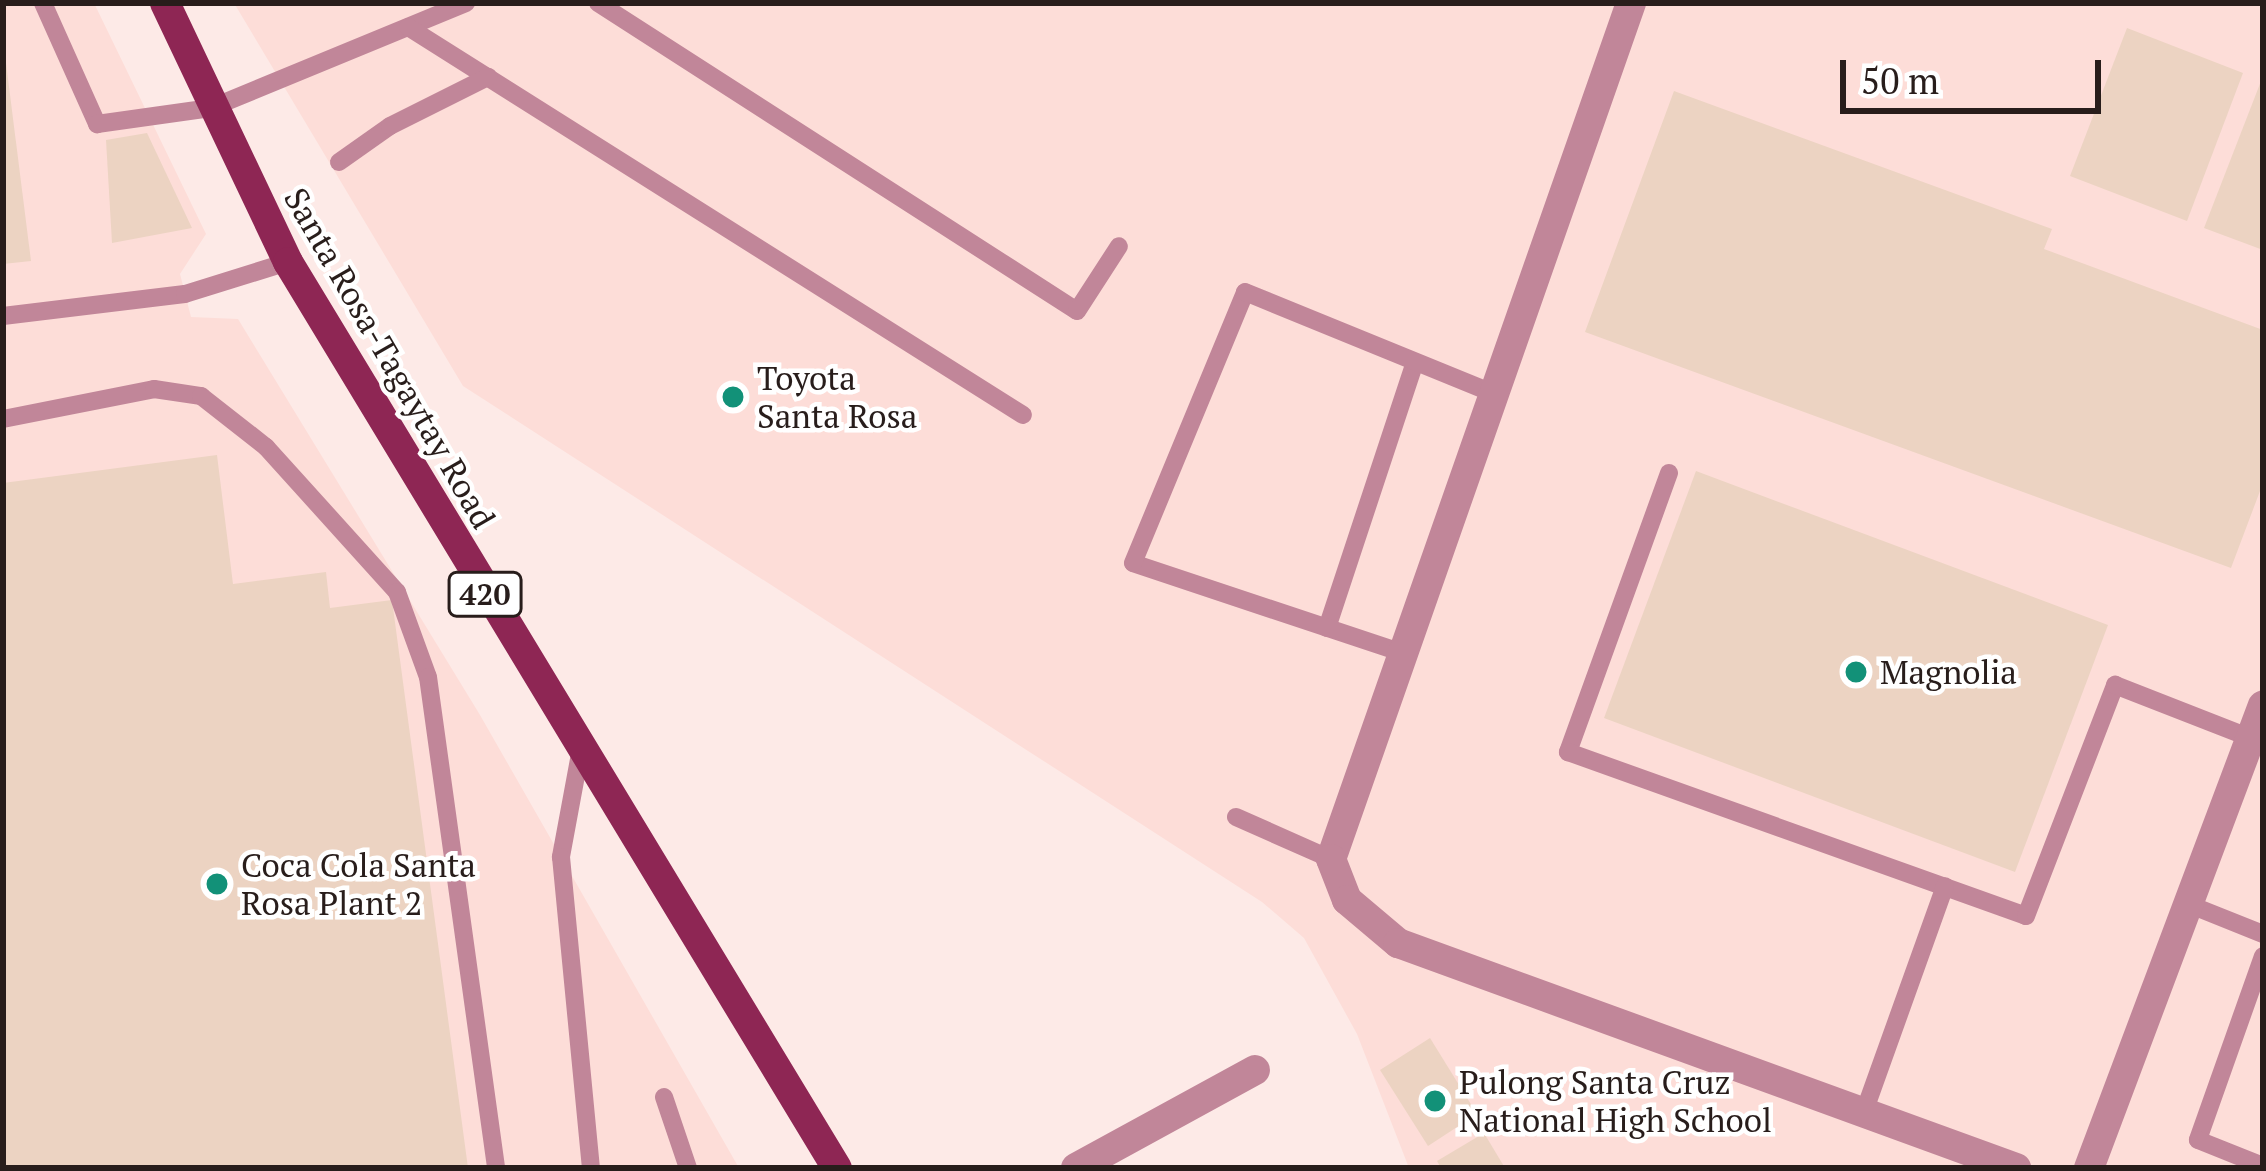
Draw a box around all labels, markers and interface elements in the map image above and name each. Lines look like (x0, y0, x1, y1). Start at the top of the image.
scale bar (1846, 36, 2107, 110)
text: 50 m (1861, 57, 1939, 104)
street label: Santa Rosa-Tagaytay Road (276, 181, 504, 535)
place label: Toyota Santa Rosa (757, 358, 917, 436)
marker: Toyota Santa Rosa (720, 384, 746, 410)
road number: 420 (446, 570, 524, 618)
place label: Magnolia (1880, 652, 2017, 692)
marker: Magnolia (1843, 659, 1869, 685)
place label: Coca Cola Santa Rosa Plant 2 (241, 845, 476, 923)
marker: Coca Cola Santa Rosa Plant 2 (204, 871, 230, 897)
place label: Pulong Santa Cruz National High School (1459, 1062, 1772, 1140)
marker: Pulong Santa Cruz National High School (1422, 1088, 1448, 1114)

